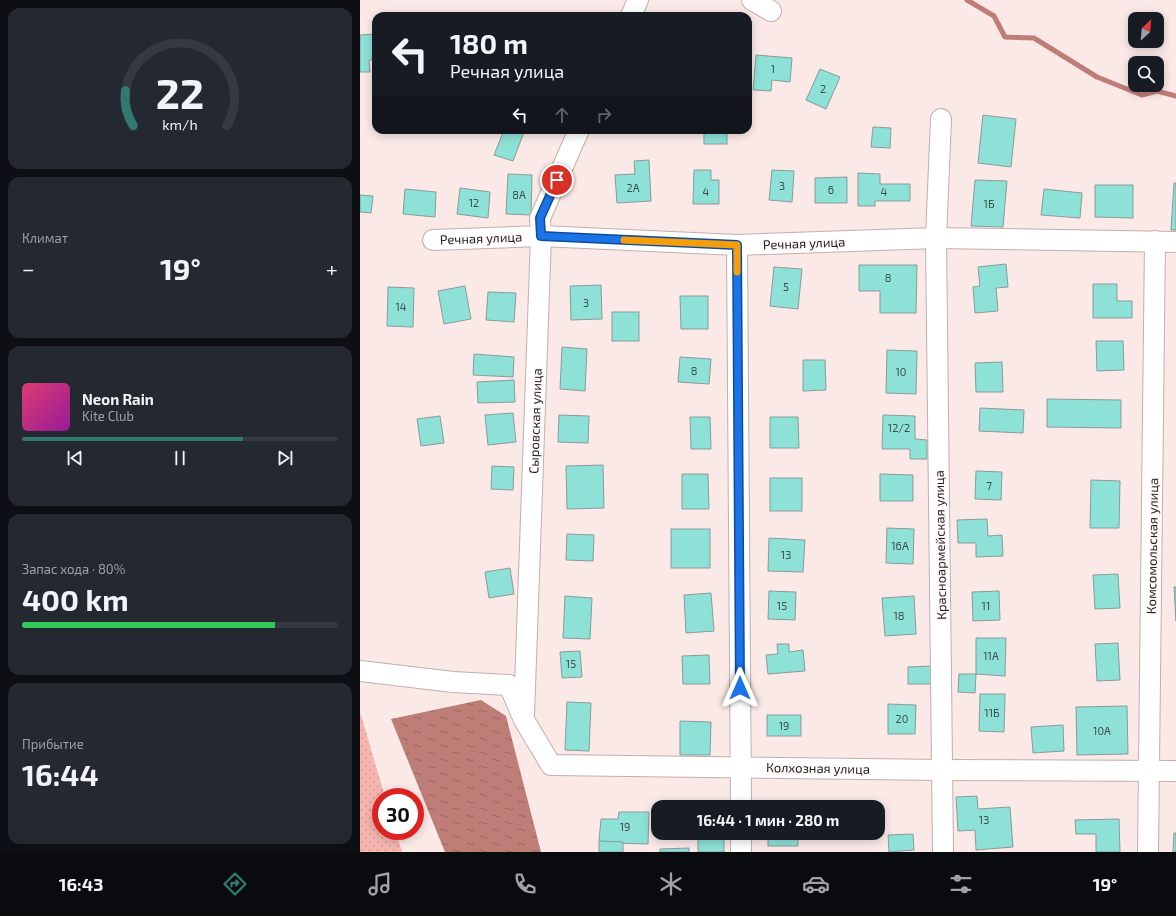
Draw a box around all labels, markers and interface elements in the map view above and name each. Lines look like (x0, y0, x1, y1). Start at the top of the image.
north arrow (1128, 12, 1164, 48)
map controls (1128, 12, 1164, 92)
text: 180 m (450, 26, 528, 60)
icon: left (384, 28, 436, 80)
button: search (1128, 56, 1164, 92)
text: Речная улица (450, 60, 564, 82)
house number: 1 (771, 62, 775, 75)
text: 22 (156, 67, 204, 117)
house number: 2 (820, 82, 826, 95)
icon: left (509, 104, 531, 126)
icon: ahead (551, 104, 573, 126)
icon: right (593, 104, 615, 126)
text: km/h (162, 116, 198, 133)
pin (540, 163, 574, 197)
icon: arrive (546, 169, 568, 191)
house number: 3 (779, 179, 785, 192)
house number: 2А (626, 181, 640, 194)
house number: 6 (828, 183, 834, 196)
house number: 4 (703, 185, 710, 198)
house number: 4 (881, 185, 888, 198)
house number: 8А (512, 188, 526, 201)
house number: 12 (469, 196, 479, 209)
house number: 1Б (984, 197, 995, 210)
street label: Речная улица (439, 229, 523, 247)
text: Климат (22, 230, 68, 246)
street label: Речная улица (762, 234, 846, 252)
text: 19° (160, 250, 201, 286)
text: − (22, 255, 35, 281)
text: + (326, 255, 338, 281)
house number: 8 (885, 271, 891, 284)
house number: 5 (783, 280, 789, 293)
house number: 3 (583, 296, 589, 309)
house number: 14 (395, 300, 407, 313)
house number: 8 (691, 364, 697, 377)
house number: 10 (895, 365, 907, 378)
street label: Сыровская улица (525, 368, 545, 474)
text: Neon Rain (82, 390, 154, 408)
text: Kite Club (82, 408, 134, 424)
house number: 12/2 (888, 421, 910, 434)
icon: previous (64, 447, 86, 469)
icon: pause (169, 447, 191, 469)
icon: next (274, 447, 296, 469)
street label: Красноармейская улица (931, 470, 949, 620)
street label: Комсомольская улица (1143, 478, 1161, 614)
house number: 7 (986, 479, 992, 492)
house number: 16А (891, 539, 909, 552)
house number: 13 (781, 548, 791, 561)
text: Запас хода · 80% (22, 561, 125, 577)
text: 400 km (22, 581, 129, 617)
house number: 15 (777, 599, 787, 612)
house number: 11 (982, 599, 990, 612)
house number: 18 (893, 609, 905, 622)
house number: 11А (983, 649, 999, 662)
house number: 15 (566, 657, 576, 670)
position arrow (719, 667, 761, 709)
house number: 11Б (984, 706, 1000, 719)
house number: 20 (896, 712, 908, 725)
house number: 19 (779, 719, 789, 732)
house number: 10А (1093, 724, 1111, 737)
text: Прибытие (22, 736, 84, 752)
text: 16:44 (22, 756, 99, 792)
street label: Колхозная улица (766, 759, 870, 777)
speed limit sign: 30 (372, 788, 424, 840)
text: 16:44 · 1 мин · 280 m (697, 811, 839, 829)
house number: 13 (979, 813, 989, 826)
house number: 19 (620, 820, 630, 833)
icon: directions (221, 870, 249, 898)
icon: music (366, 870, 394, 898)
icon: phone (511, 870, 539, 898)
icon: climate (657, 870, 685, 898)
icon: car (802, 870, 830, 898)
icon: filters (947, 870, 975, 898)
text: 16:43 (59, 873, 103, 895)
text: 19° (1093, 873, 1117, 895)

